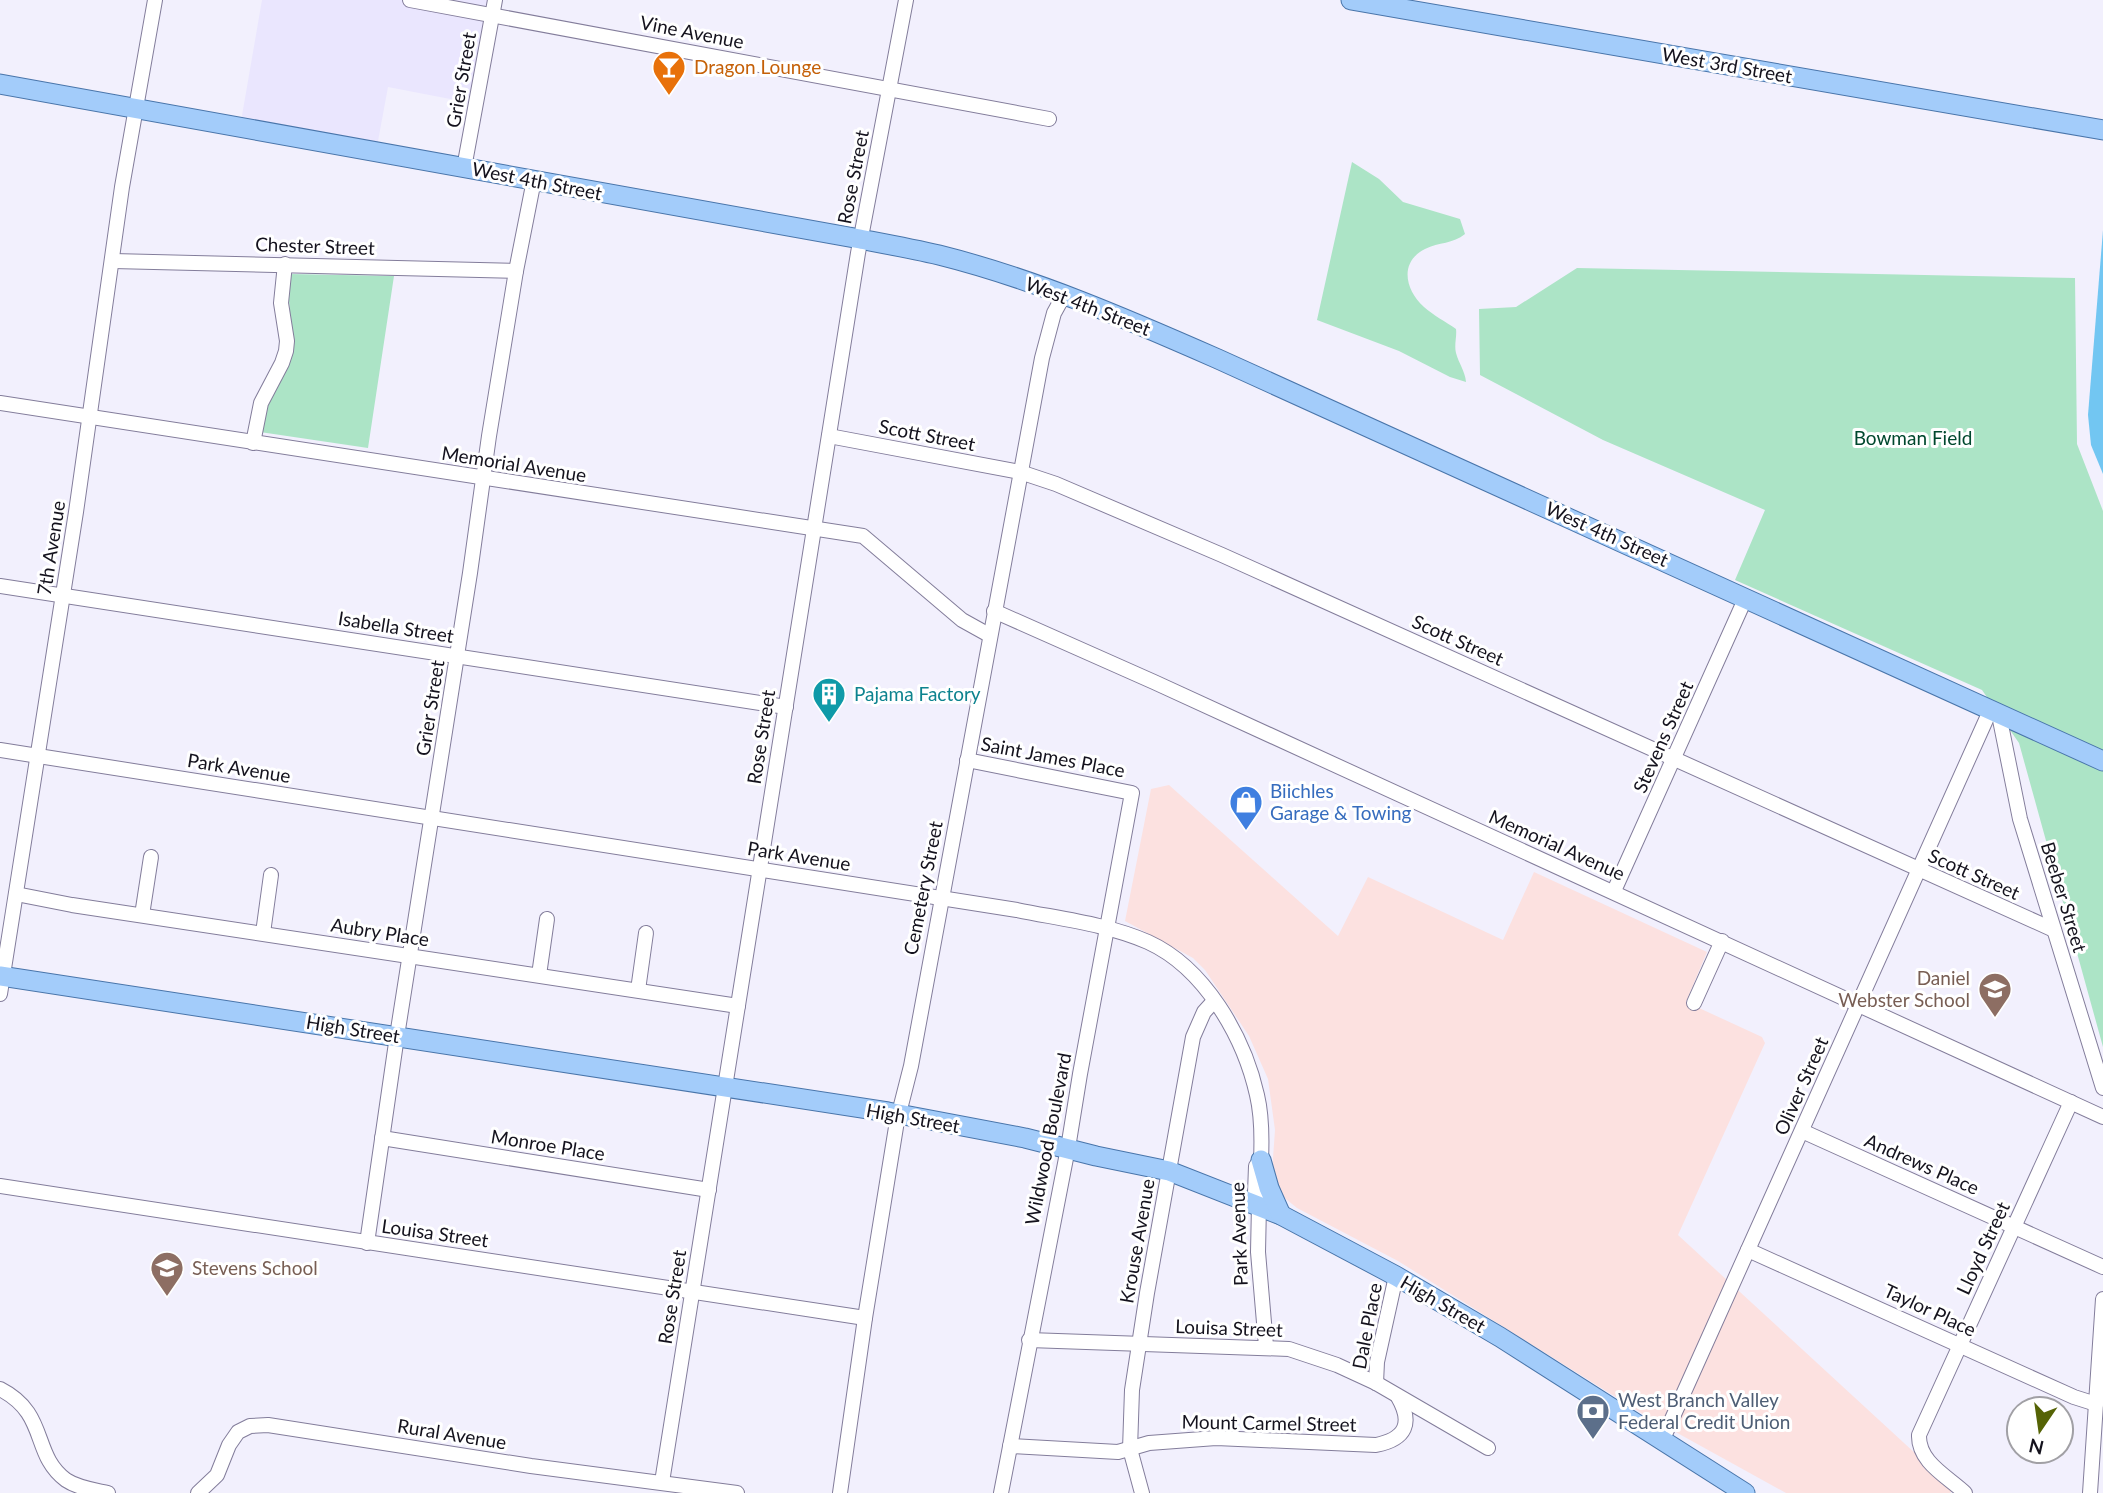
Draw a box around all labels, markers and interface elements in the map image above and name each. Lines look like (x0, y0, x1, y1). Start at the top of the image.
street label: Vine Avenue (638, 10, 746, 53)
street label: Grier Street (441, 30, 480, 130)
street label: West 3rd Street (1660, 42, 1794, 87)
bar icon: Dragon Lounge (650, 48, 688, 97)
place label: Dragon Lounge (694, 55, 821, 78)
street label: Rose Street (832, 128, 873, 226)
street label: West 4th Street (470, 157, 604, 204)
street label: Chester Street (255, 232, 375, 259)
street label: West 4th Street (1022, 271, 1154, 340)
street label: Scott Street (877, 414, 977, 455)
park label: Bowman Field (1854, 426, 1972, 449)
street label: Memorial Avenue (440, 441, 588, 486)
street label: West 4th Street (1542, 496, 1672, 571)
street label: 7th Avenue (32, 499, 69, 597)
street label: Isabella Street (337, 606, 456, 647)
street label: Scott Street (1409, 609, 1508, 670)
street label: Grier Street (411, 658, 448, 757)
building icon: Pajama Factory (810, 675, 848, 724)
street label: Stevens Street (1628, 677, 1697, 796)
place label: Pajama Factory (854, 682, 981, 705)
street label: Rose Street (742, 688, 779, 786)
street label: Saint James Place (979, 731, 1127, 782)
street label: Park Avenue (186, 748, 292, 787)
place label: Biichles Garage & Towing (1270, 779, 1412, 824)
shop icon: Biichles Garage & Towing (1227, 783, 1265, 832)
street label: Memorial Avenue (1486, 804, 1629, 885)
street label: Cemetery Street (898, 819, 947, 957)
street label: Park Avenue (746, 836, 852, 875)
street label: Beeber Street (2037, 839, 2092, 955)
street label: Scott Street (1925, 843, 2024, 904)
street label: Aubry Place (329, 912, 431, 951)
place label: Daniel Webster School (1838, 966, 1970, 1011)
school or university icon: Daniel Webster School (1976, 970, 2014, 1019)
street label: High Street (305, 1010, 402, 1047)
street label: Oliver Street (1769, 1033, 1832, 1138)
street label: Wildwood Boulevard (1020, 1051, 1076, 1227)
street label: High Street (865, 1098, 962, 1137)
street label: Monroe Place (489, 1124, 607, 1165)
street label: Andrews Place (1861, 1128, 1983, 1199)
street label: Krouse Avenue (1114, 1177, 1159, 1305)
street label: Park Avenue (1225, 1182, 1252, 1287)
street label: Lloyd Street (1951, 1198, 2014, 1298)
street label: Louisa Street (380, 1214, 490, 1251)
street label: Rose Street (653, 1248, 690, 1346)
school or university icon: Stevens School (148, 1249, 186, 1298)
place label: Stevens School (192, 1256, 318, 1279)
street label: High Street (1397, 1270, 1490, 1337)
street label: Taylor Place (1881, 1278, 1980, 1341)
street label: Dale Place (1347, 1281, 1386, 1371)
street label: Louisa Street (1175, 1314, 1283, 1341)
place label: West Branch Valley Federal Credit Union (1618, 1388, 1790, 1433)
bank icon: West Branch Valley Federal Credit Union (1574, 1392, 1612, 1441)
north arrow (2005, 1395, 2075, 1465)
street label: Mount Carmel Street (1181, 1409, 1357, 1436)
street label: Rural Avenue (396, 1414, 508, 1453)
text: N (2026, 1434, 2046, 1460)

